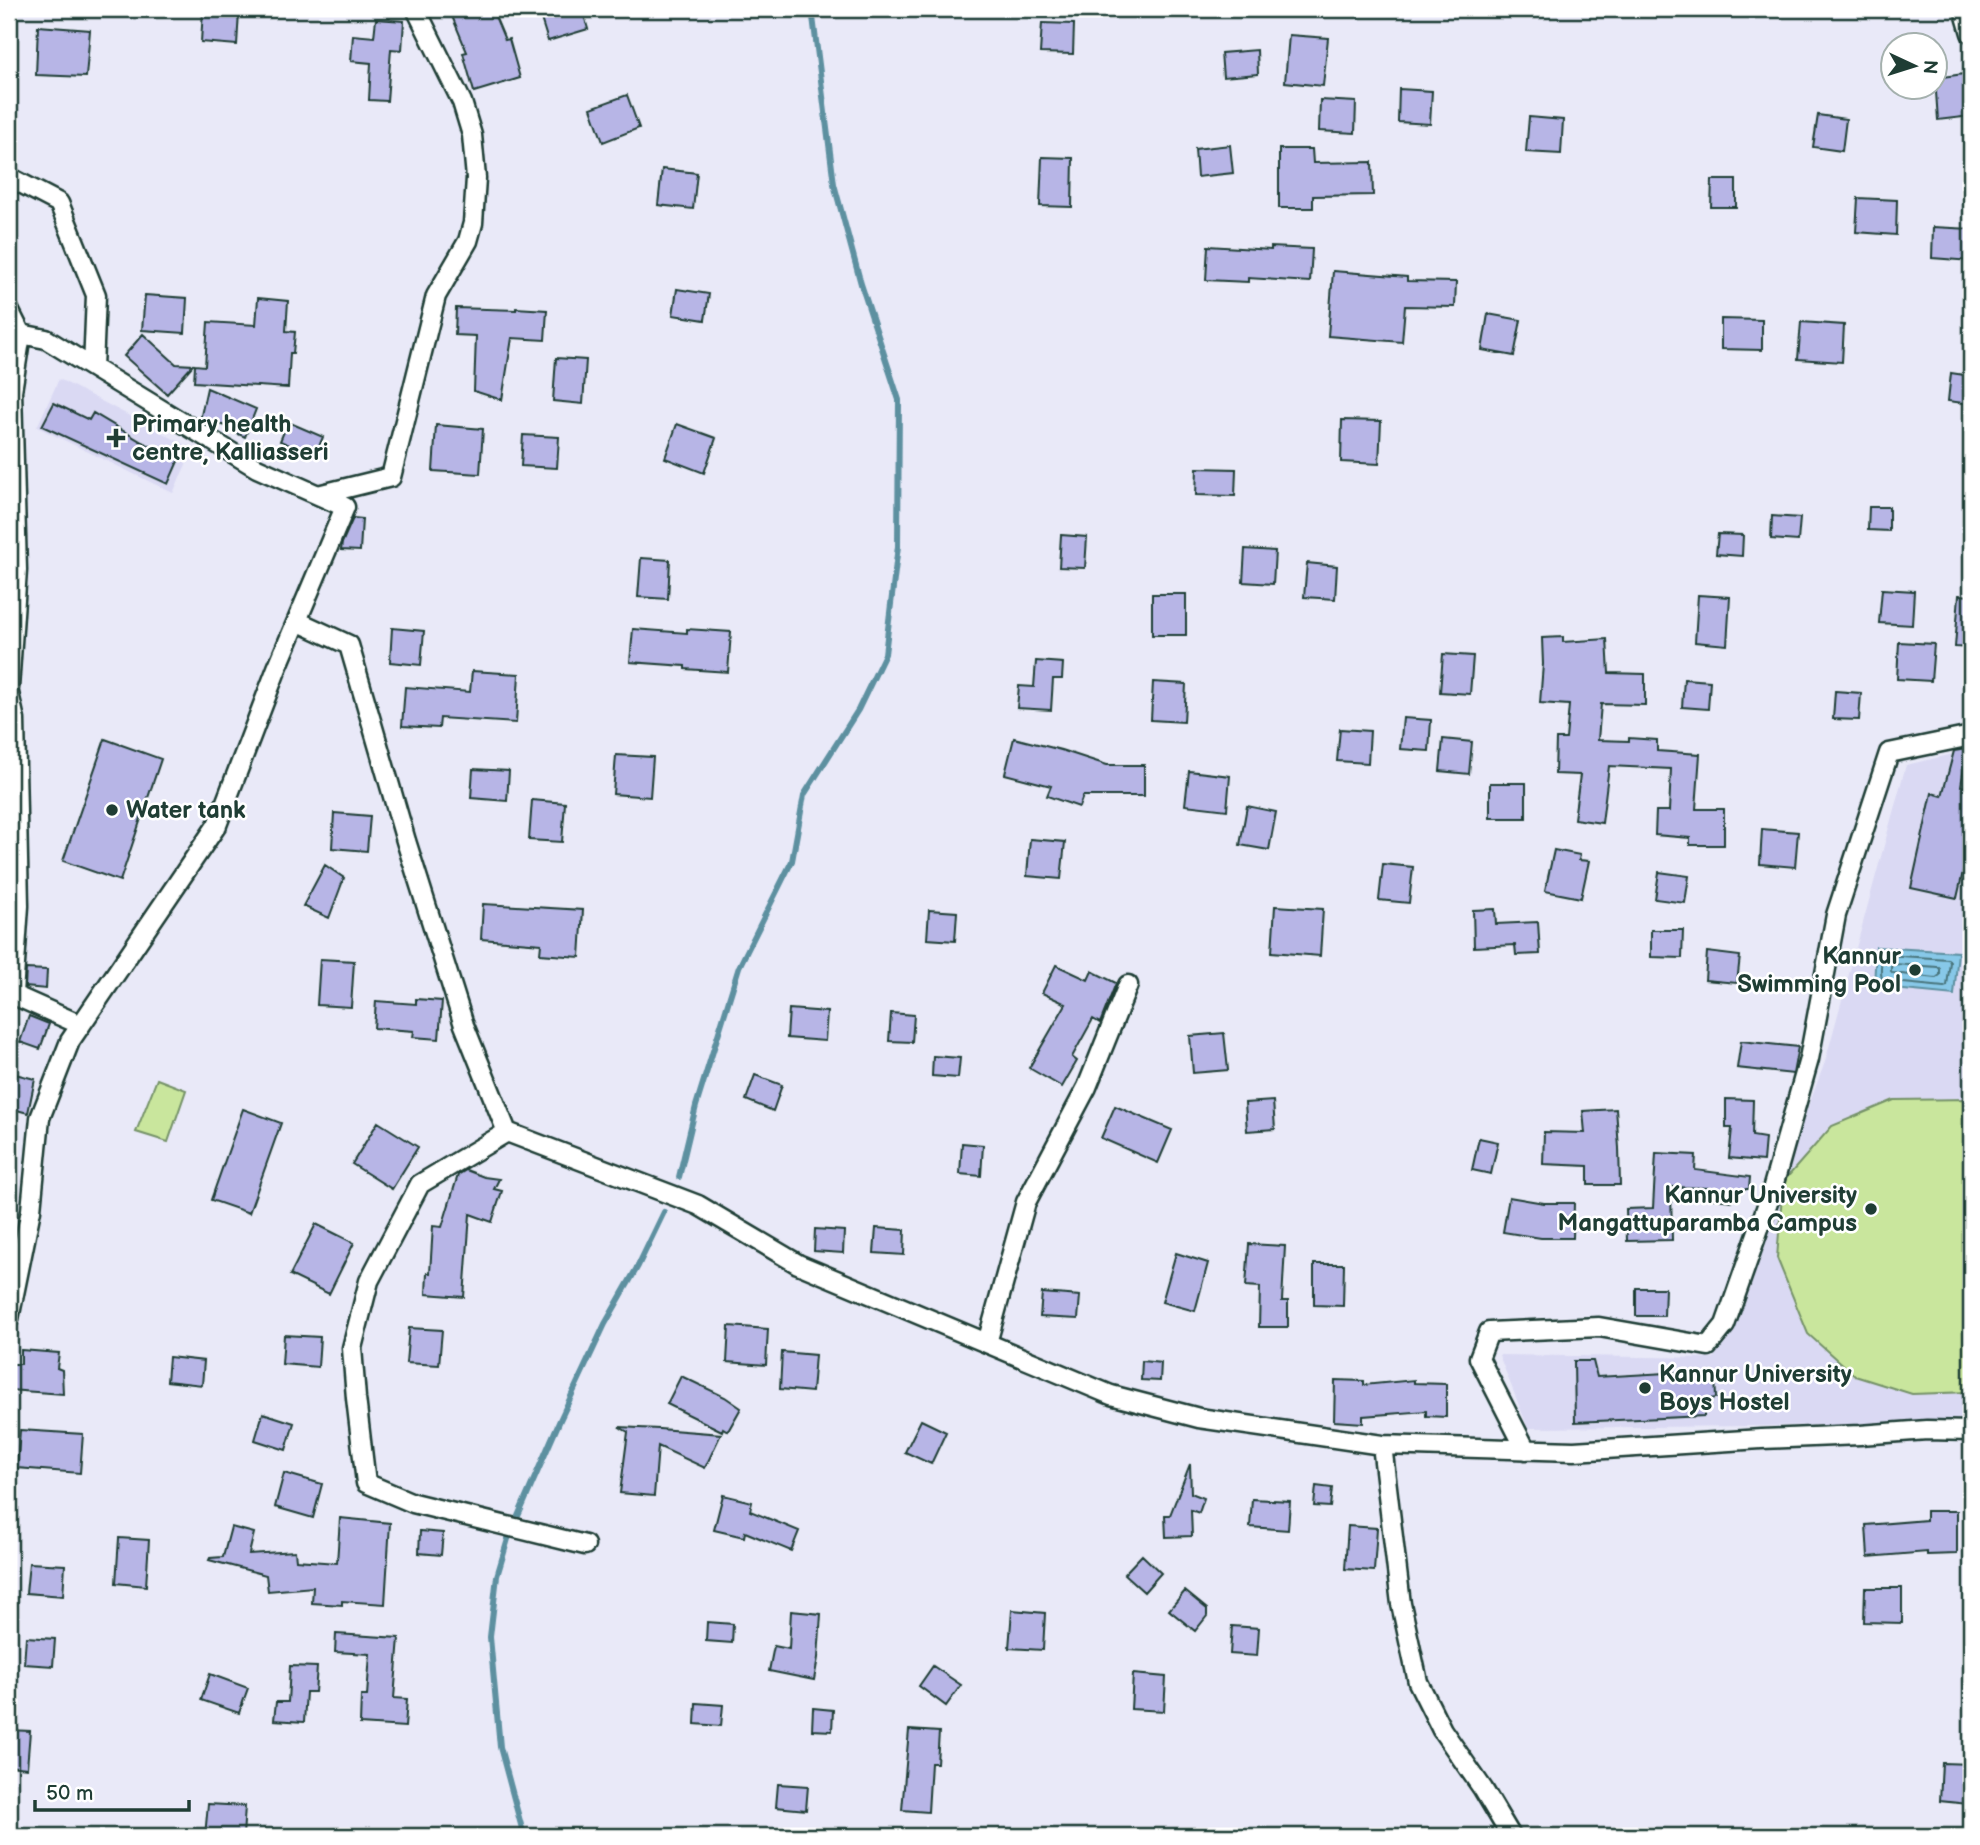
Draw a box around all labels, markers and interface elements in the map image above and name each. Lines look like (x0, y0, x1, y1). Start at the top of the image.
north arrow (1878, 32, 1948, 102)
text: N (1917, 59, 1941, 75)
place label: Primary health centre, Kalliasseri (132, 410, 329, 467)
marker: Primary health centre, Kalliasseri (106, 428, 126, 448)
place label: Water tank (126, 796, 246, 825)
marker: Water tank (104, 802, 120, 818)
place label: Kannur Swimming Pool (1737, 942, 1901, 999)
marker: Kannur Swimming Pool (1907, 962, 1923, 978)
place label: Kannur University Mangattuparamba Campus (1558, 1181, 1857, 1238)
marker: Kannur University Mangattuparamba Campus (1863, 1201, 1879, 1217)
place label: Kannur University Boys Hostel (1659, 1360, 1852, 1417)
marker: Kannur University Boys Hostel (1637, 1380, 1653, 1396)
scale bar (35, 1768, 189, 1812)
text: 50 m (46, 1781, 93, 1806)

